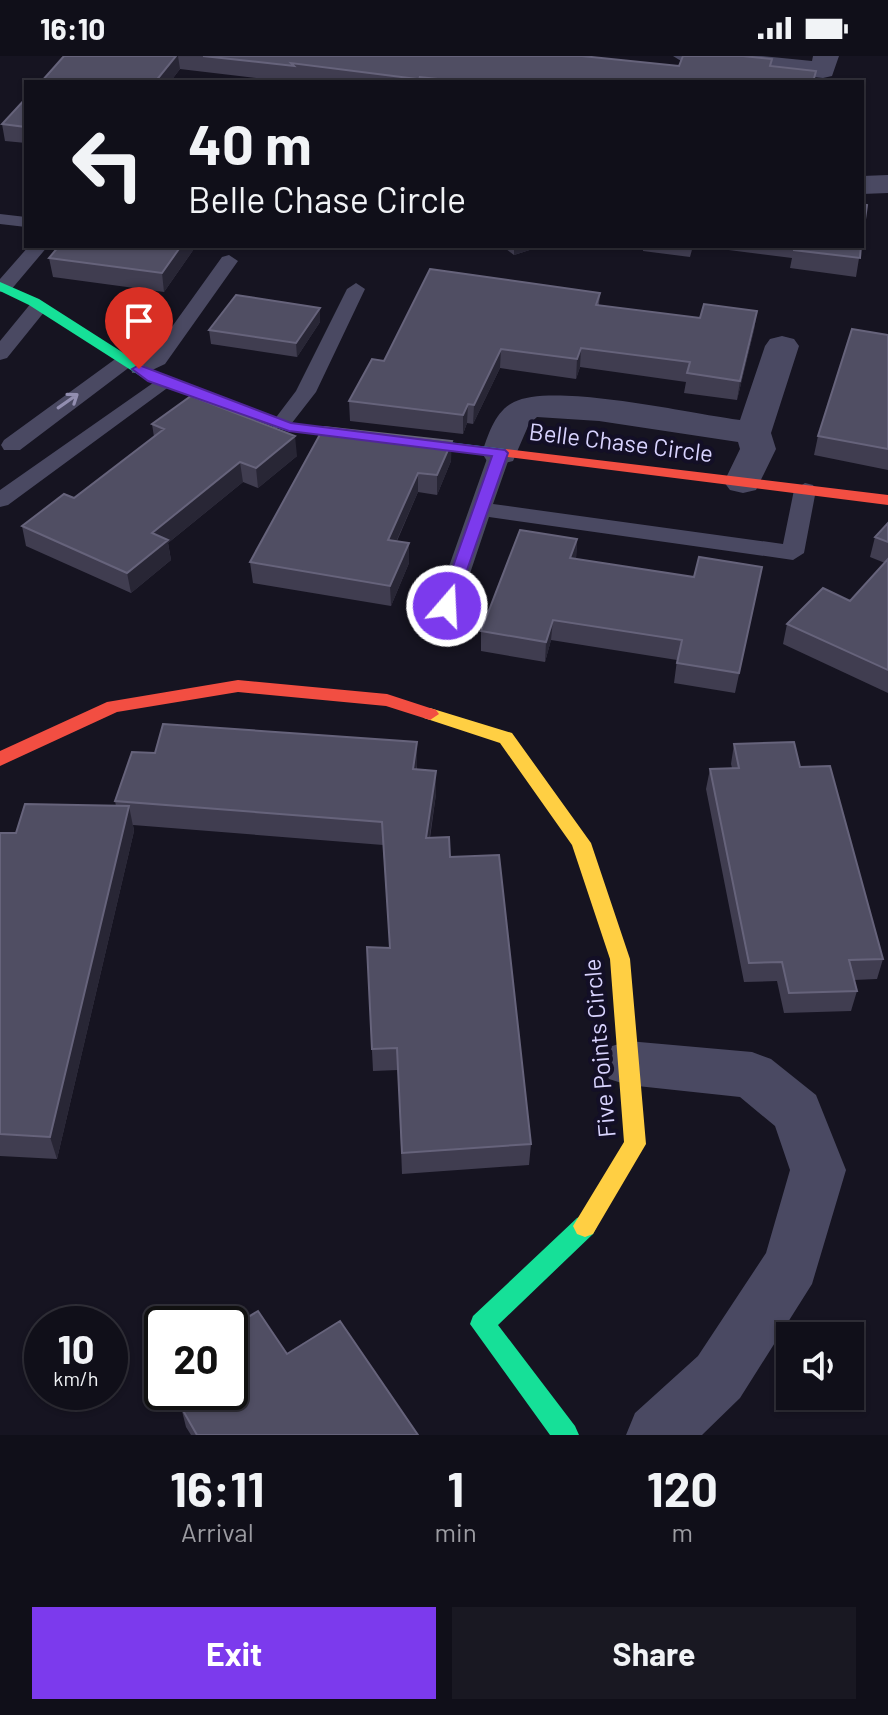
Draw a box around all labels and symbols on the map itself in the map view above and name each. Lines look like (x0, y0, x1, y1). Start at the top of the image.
pin (105, 287, 173, 369)
one-way arrow (56, 393, 78, 409)
street label: Belle Chase Circle (527, 416, 715, 467)
position arrow (405, 564, 489, 648)
street label: Five Points Circle (576, 957, 621, 1139)
speed limit sign: 20 (144, 1306, 248, 1410)

